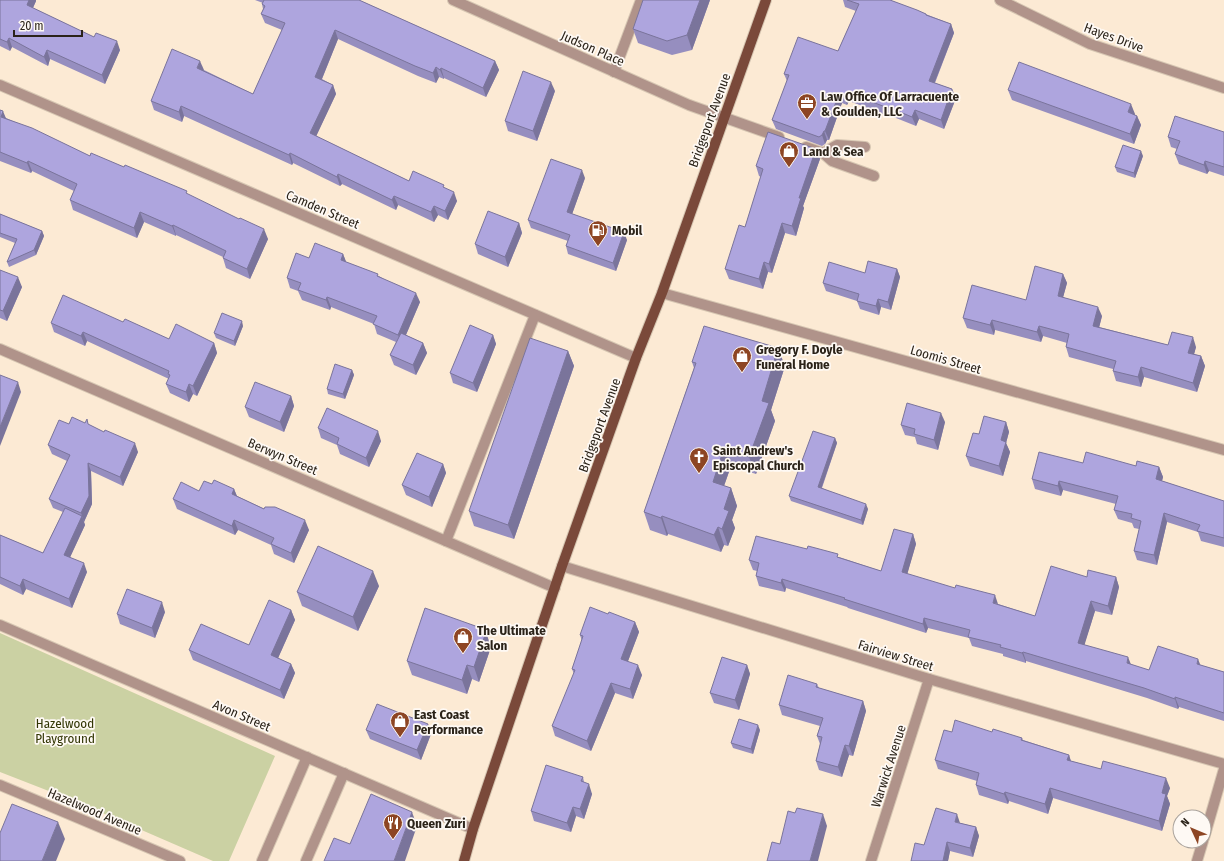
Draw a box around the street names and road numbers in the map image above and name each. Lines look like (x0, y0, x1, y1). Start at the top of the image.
street label: Hayes Drive (1082, 20, 1146, 55)
street label: Judson Place (559, 28, 627, 69)
street label: Bridgeport Avenue (686, 71, 733, 169)
street label: Camden Street (284, 187, 362, 232)
street label: Loomis Street (909, 342, 984, 377)
street label: Bridgeport Avenue (576, 376, 623, 474)
street label: Berwyn Street (246, 435, 321, 478)
street label: Fairview Street (856, 637, 936, 674)
street label: Avon Street (211, 697, 274, 735)
street label: Warwick Avenue (868, 723, 909, 809)
street label: Hazelwood Avenue (46, 785, 144, 838)

